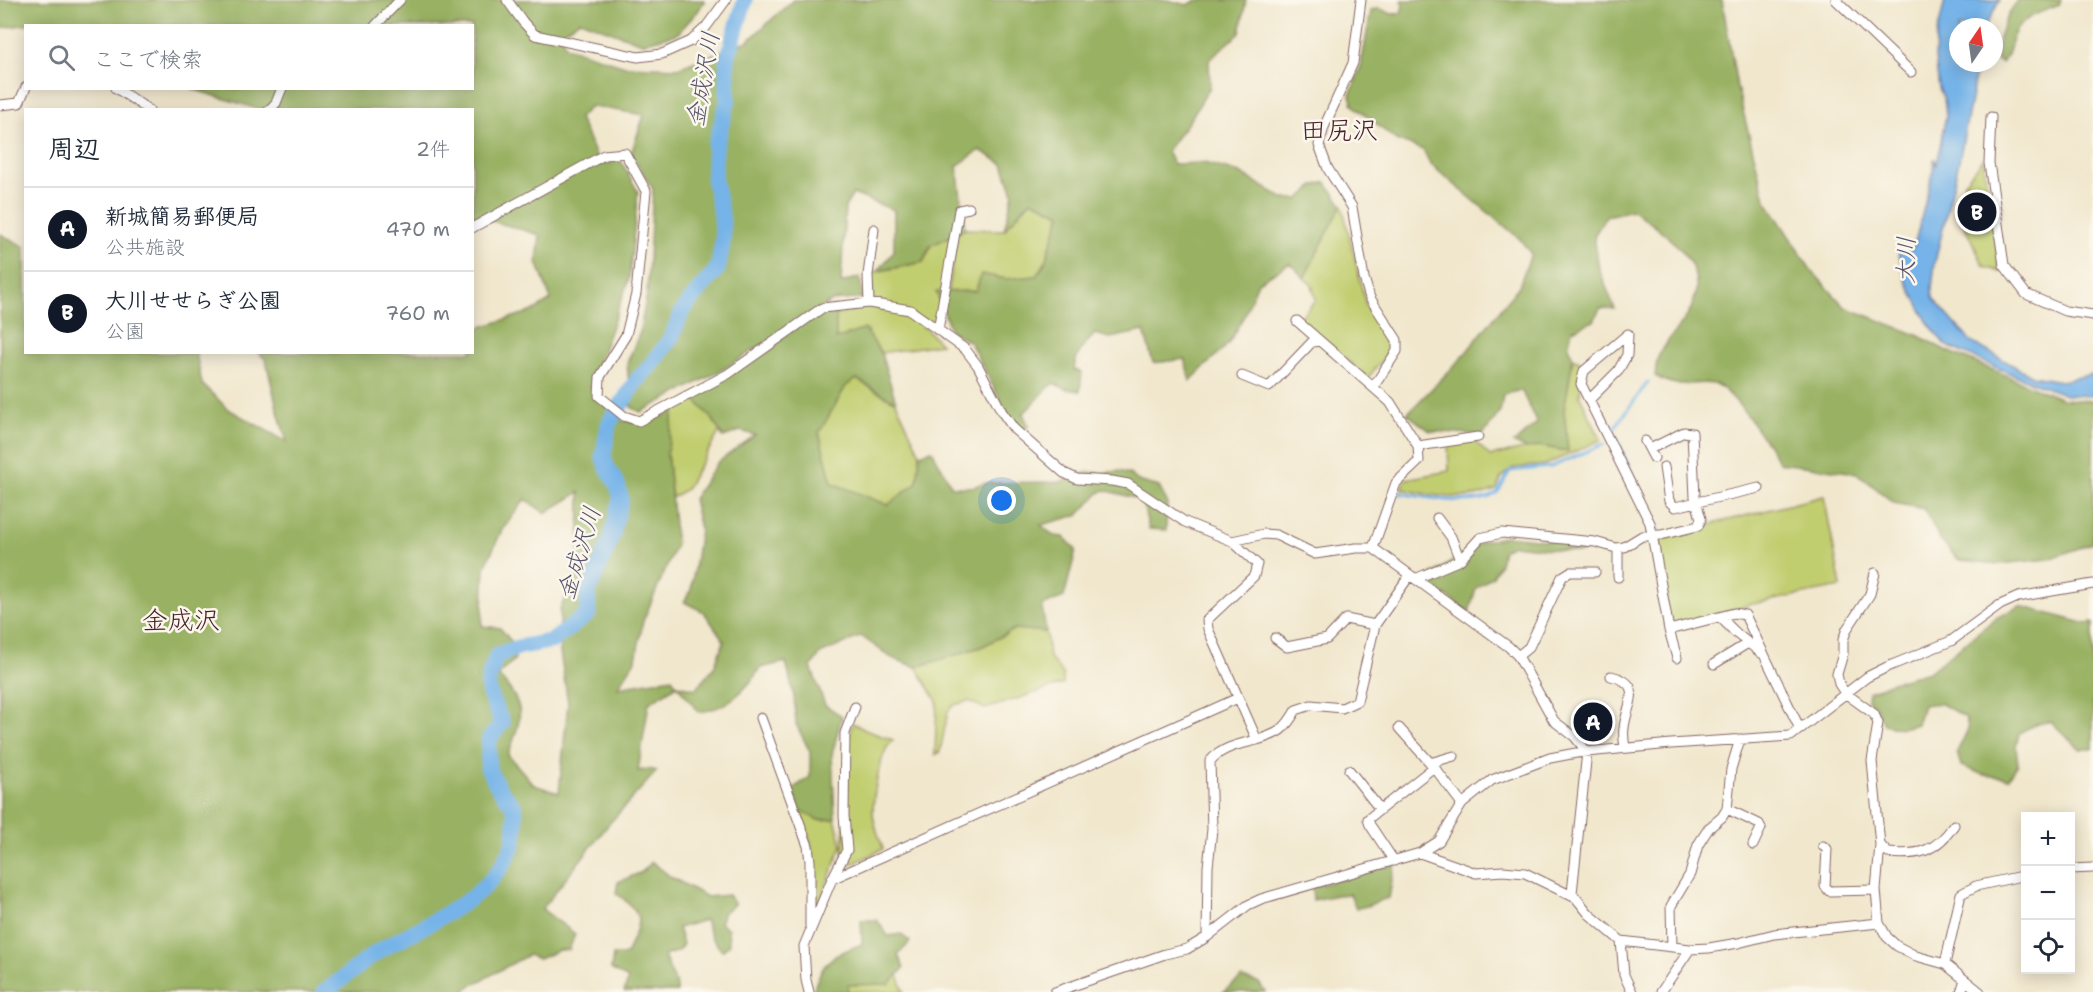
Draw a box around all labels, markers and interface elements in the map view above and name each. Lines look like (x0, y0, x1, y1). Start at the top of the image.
north arrow (1949, 18, 2003, 72)
search box (24, 24, 474, 90)
water label: 金成沢川 (679, 29, 727, 129)
icon: search (45, 41, 78, 74)
text: ここで検索 (93, 45, 203, 74)
district label: 田尻沢 (1300, 112, 1378, 147)
text: 周辺 (48, 131, 100, 166)
text: 2件 (416, 136, 450, 162)
pin: B (1958, 190, 1996, 234)
text: 新城簡易郵便局 (105, 202, 259, 231)
text: A (60, 216, 75, 242)
text: 470 m (386, 216, 450, 242)
text: 公共施設 (105, 234, 185, 260)
water label: 大川 (1890, 236, 1922, 284)
text: 大川せせらぎ公園 (105, 286, 281, 315)
text: B (61, 300, 74, 326)
text: 760 m (385, 300, 450, 326)
text: 公園 (105, 318, 145, 344)
your location (987, 486, 1016, 515)
water label: 金成沢川 (550, 502, 608, 604)
district label: 金成沢 (142, 602, 220, 637)
pin: A (1574, 700, 1612, 744)
map controls (2021, 812, 2075, 974)
button: + (2021, 812, 2075, 866)
button: − (2021, 866, 2075, 920)
button: locate (2021, 920, 2075, 974)

